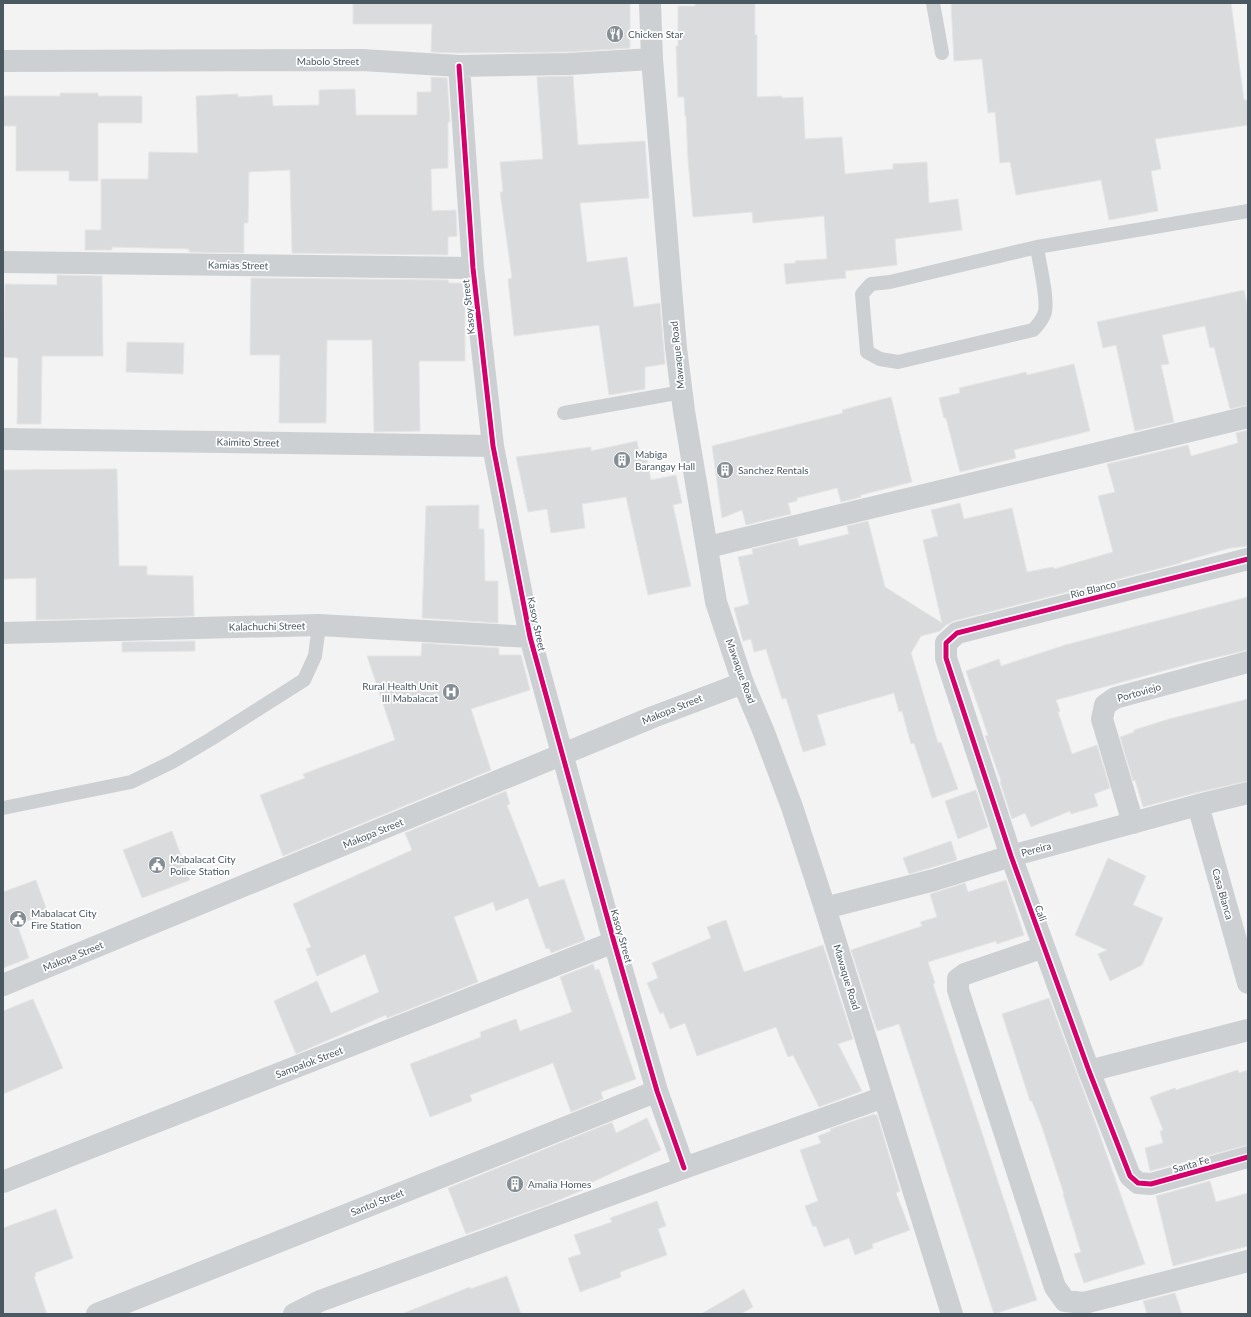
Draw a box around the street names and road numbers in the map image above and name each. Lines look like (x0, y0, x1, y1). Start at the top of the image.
street label: Mabolo Street (297, 55, 360, 67)
street label: Kamias Street (208, 258, 269, 272)
street label: Kasoy Street (459, 279, 477, 335)
street label: Mawaque Road (667, 321, 687, 389)
street label: Kaimito Street (217, 435, 280, 449)
street label: Rio Blanco (1069, 577, 1117, 600)
street label: Kasoy Street (525, 596, 549, 653)
street label: Kalachuchi Street (229, 619, 306, 633)
street label: Mawaque Road (724, 637, 758, 705)
street label: Portoviejo (1116, 680, 1163, 704)
street label: Makopa Street (640, 691, 704, 727)
street label: Makopa Street (341, 815, 405, 851)
street label: Pereira (1020, 839, 1052, 859)
street label: Casa Blanca (1210, 867, 1236, 921)
street label: Cali (1033, 903, 1049, 923)
street label: Kasoy Street (609, 908, 635, 965)
street label: Makopa Street (41, 938, 105, 974)
street label: Mawaque Road (831, 943, 863, 1011)
street label: Sampalok Street (274, 1044, 345, 1080)
street label: Santa Fe (1171, 1153, 1211, 1175)
street label: Santol Street (349, 1186, 406, 1218)

